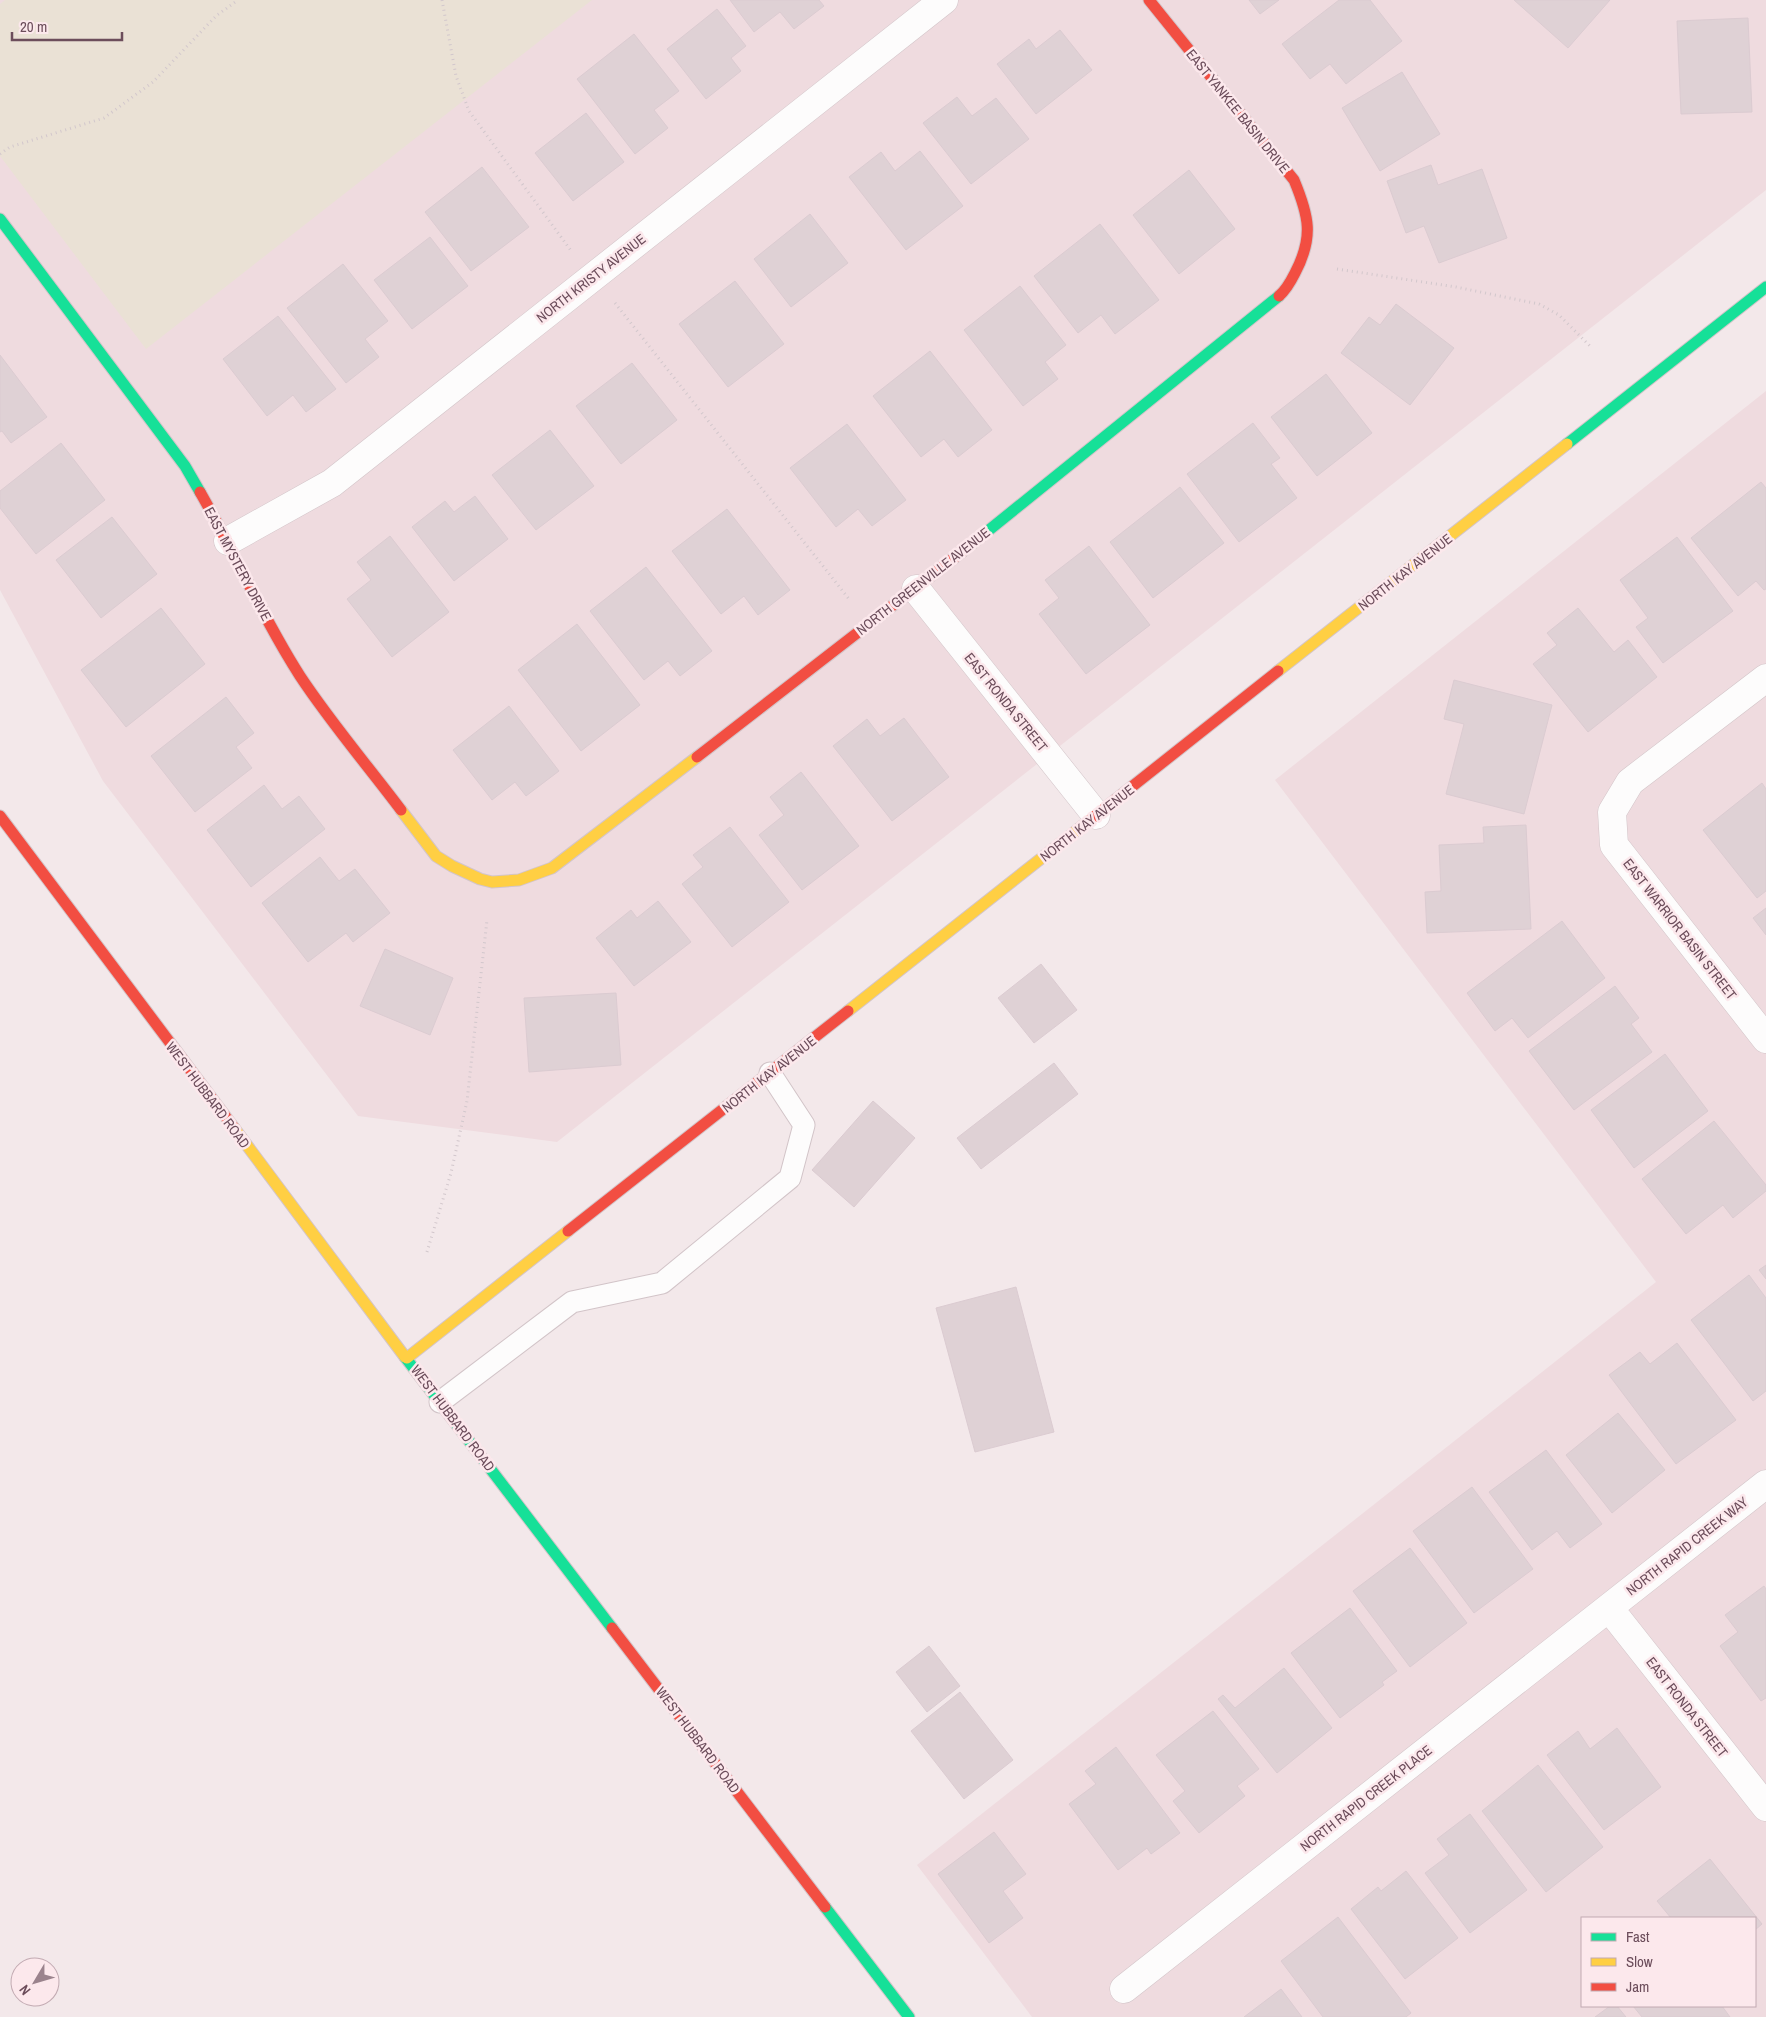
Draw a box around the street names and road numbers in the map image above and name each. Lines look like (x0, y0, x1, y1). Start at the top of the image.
street label: EAST YANKEE BASIN DRIVE (1182, 45, 1294, 177)
street label: NORTH KRISTY AVENUE (533, 230, 649, 326)
street label: EAST MYSTERY DRIVE (200, 504, 276, 624)
street label: NORTH GREENVILLE AVENUE (853, 523, 993, 639)
street label: NORTH KAY AVENUE (1354, 530, 1456, 614)
street label: EAST RONDA STREET (961, 649, 1051, 755)
street label: NORTH KAY AVENUE (1036, 781, 1138, 865)
street label: EAST WARRIOR BASIN STREET (1619, 855, 1741, 1003)
street label: NORTH KAY AVENUE (718, 1032, 820, 1116)
street label: WEST HUBBARD ROAD (162, 1038, 254, 1152)
street label: WEST HUBBARD ROAD (407, 1361, 499, 1475)
street label: NORTH RAPID CREEK WAY (1622, 1493, 1752, 1599)
street label: EAST RONDA STREET (1642, 1653, 1732, 1761)
street label: WEST HUBBARD ROAD (652, 1683, 744, 1797)
street label: NORTH RAPID CREEK PLACE (1296, 1741, 1436, 1855)

